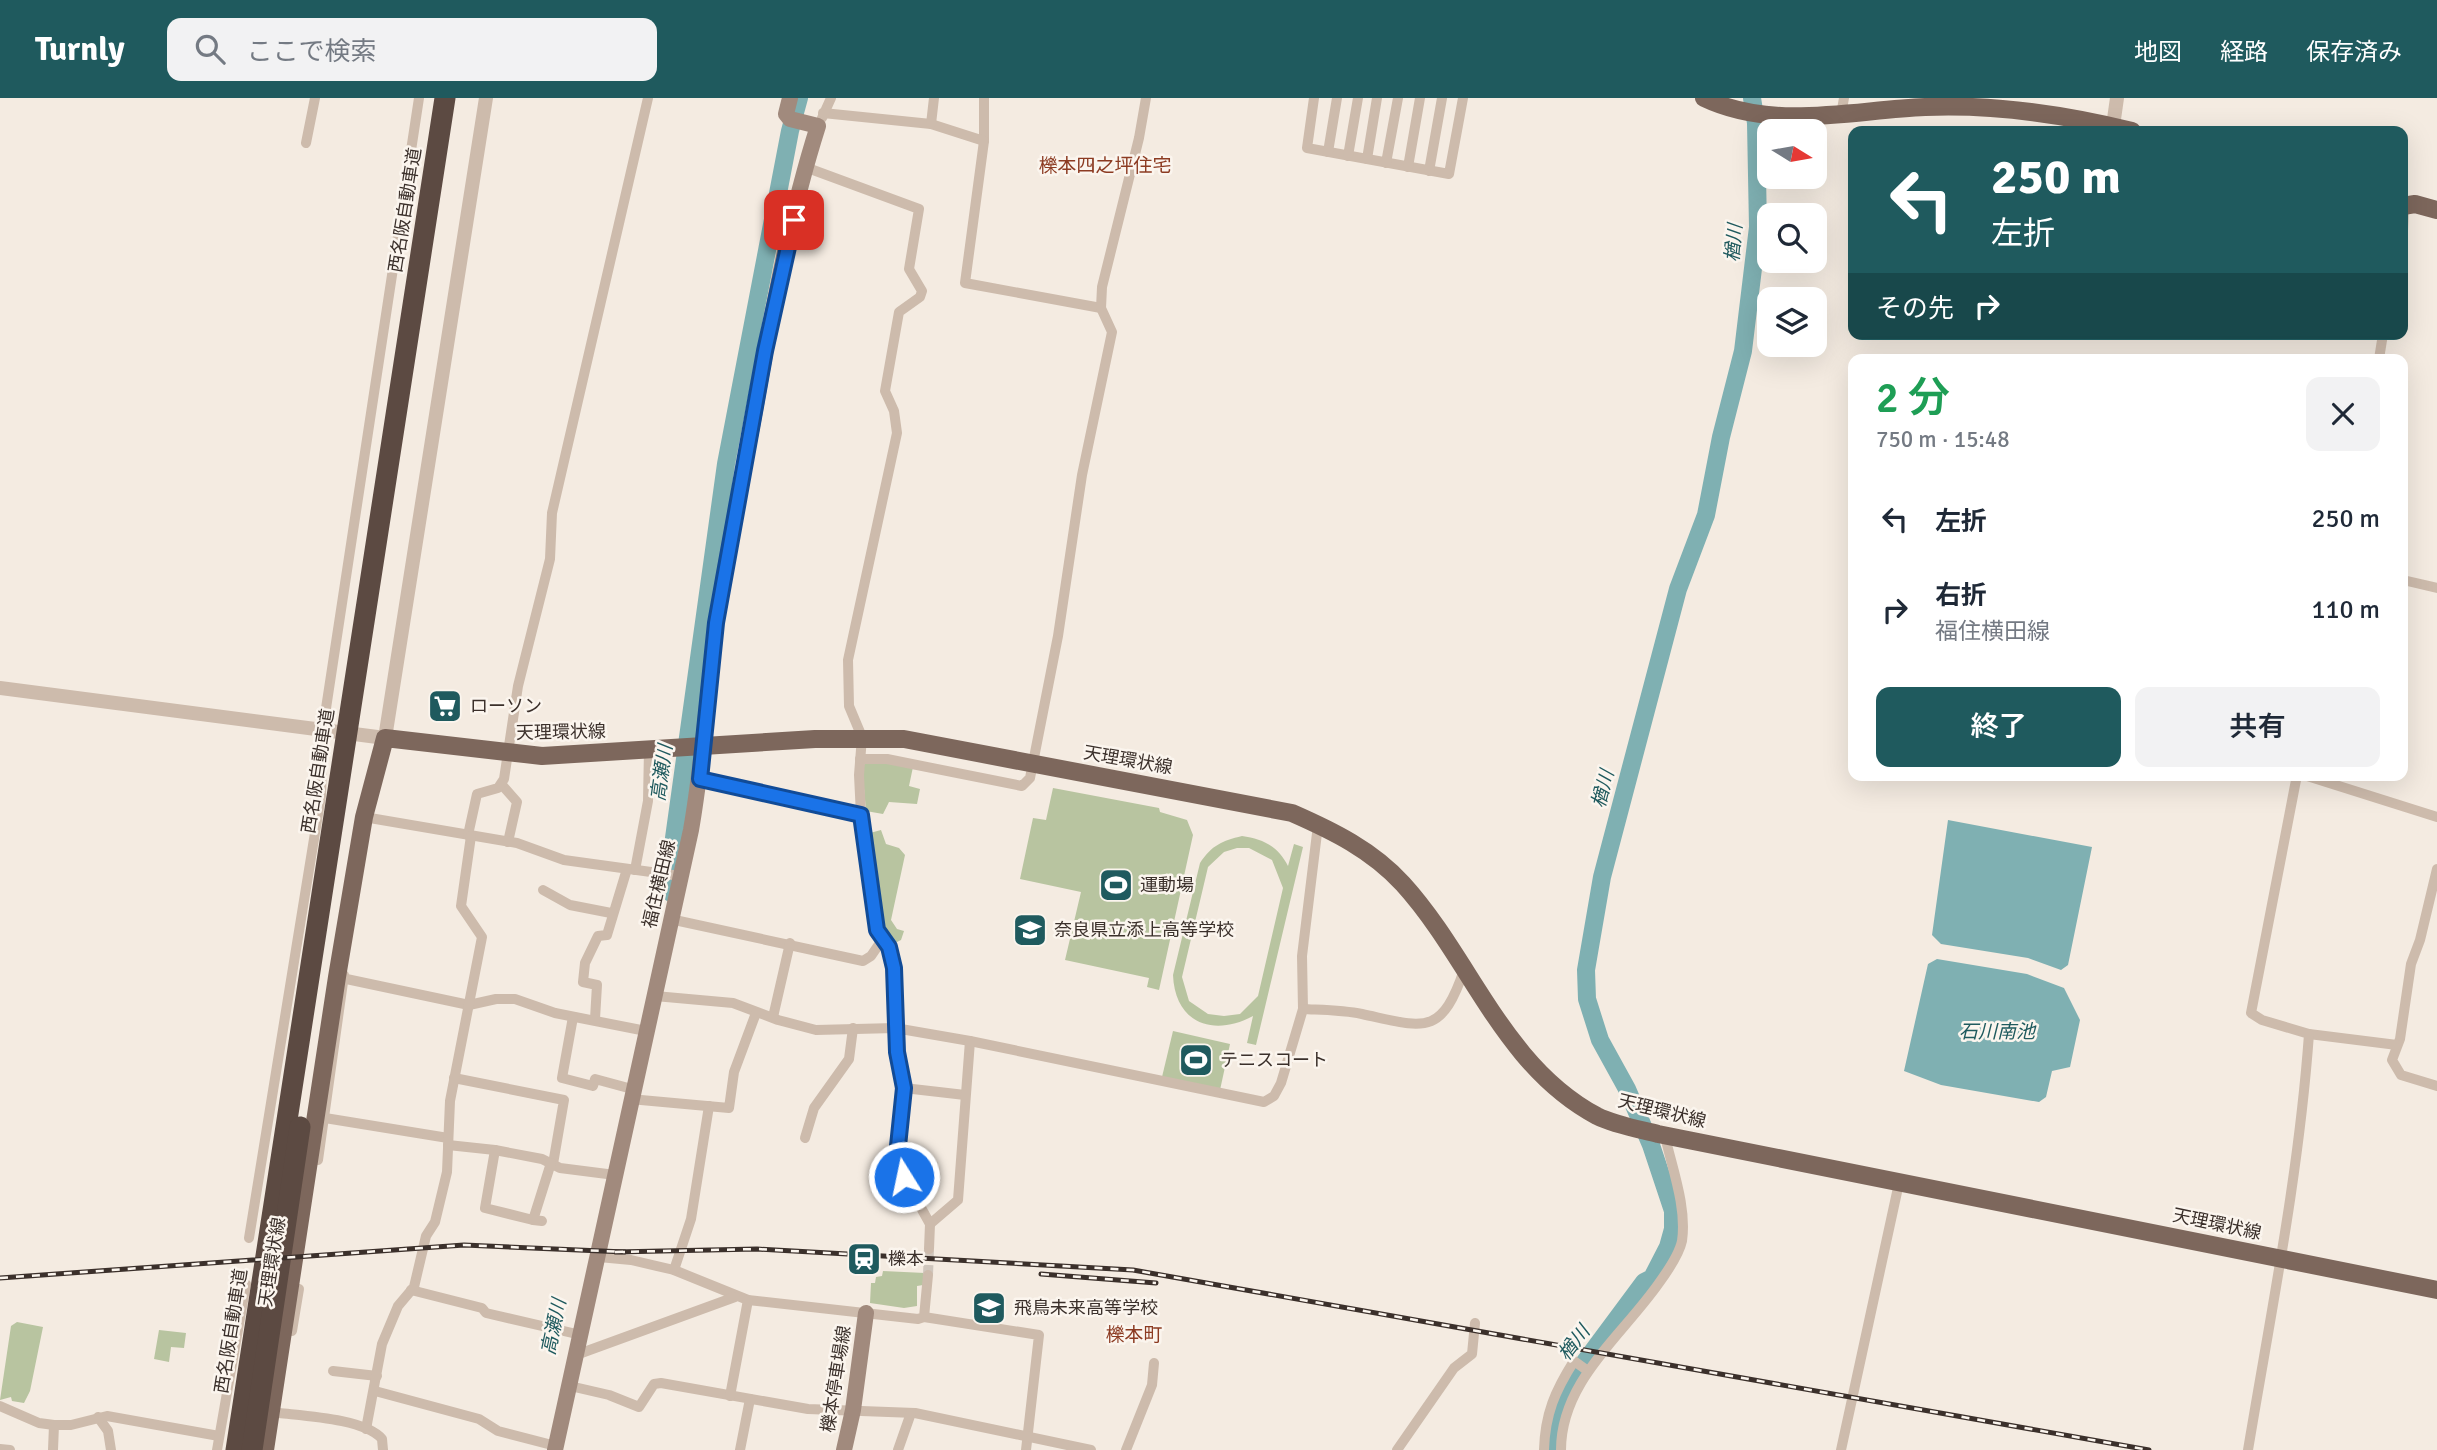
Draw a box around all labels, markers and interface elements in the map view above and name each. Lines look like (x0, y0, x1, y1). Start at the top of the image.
search box (167, 18, 657, 81)
text: Turnly (35, 29, 125, 70)
icon: search (191, 30, 229, 68)
text: ここで検索 (247, 36, 377, 68)
text: 地図 (2134, 37, 2182, 67)
text: 経路 (2220, 37, 2268, 67)
text: 保存済み (2306, 37, 2402, 67)
north arrow (1757, 119, 1827, 189)
map controls (1757, 119, 1827, 357)
street label: 西名阪自動車道 (384, 146, 426, 274)
text: 250 m (1991, 147, 2121, 207)
district label: 櫟本四之坪住宅 (1038, 154, 1172, 178)
icon: left (1876, 154, 1967, 245)
pin (764, 190, 824, 250)
icon: arrive (775, 201, 813, 239)
button: search (1757, 203, 1827, 273)
text: 左折 (1991, 214, 2055, 253)
water label: 楢川 (1720, 221, 1748, 263)
button: layers (1757, 287, 1827, 357)
icon: right (1968, 287, 2006, 325)
text: その先 (1876, 293, 1954, 325)
text: 2 分 (1876, 373, 1950, 424)
button: close (2306, 377, 2380, 451)
text: 750 m · 15:48 (1876, 425, 2010, 454)
icon: left (1876, 500, 1914, 538)
text: 250 m (2311, 503, 2380, 535)
text: 左折 (1935, 506, 1987, 538)
text: 右折 (1935, 580, 1987, 612)
icon: right (1876, 591, 1914, 629)
text: 110 m (2311, 594, 2380, 626)
text: 福住横田線 (1935, 617, 2050, 646)
supermarket icon: ローソン (426, 687, 464, 725)
button: 終了 (1876, 687, 2121, 767)
button: 共有 (2135, 687, 2380, 767)
place label: ローソン (470, 695, 542, 717)
street label: 西名阪自動車道 (297, 707, 339, 835)
street label: 天理環状線 (516, 720, 606, 744)
water label: 高瀬川 (646, 741, 678, 803)
street label: 天理環状線 (1082, 741, 1174, 779)
water label: 楢川 (1586, 766, 1620, 810)
street label: 福住横田線 (638, 838, 680, 930)
sports icon: 運動場 (1097, 866, 1135, 904)
place label: 運動場 (1140, 874, 1194, 896)
school or university icon: 奈良県立添上高等学校 (1011, 911, 1049, 949)
place label: 奈良県立添上高等学校 (1054, 919, 1234, 941)
water label: 石川南池 (1959, 1020, 2037, 1044)
sports icon: テニスコート (1177, 1041, 1215, 1079)
place label: テニスコート (1220, 1049, 1328, 1071)
street label: 天理環状線 (1616, 1089, 1708, 1133)
position arrow (867, 1140, 941, 1214)
street label: 天理環状線 (2171, 1204, 2263, 1244)
street label: 天理環状線 (254, 1216, 290, 1308)
station icon: 櫟本 (845, 1240, 883, 1278)
place label: 櫟本 (888, 1248, 924, 1270)
street label: 西名阪自動車道 (210, 1267, 252, 1395)
school or university icon: 飛鳥未来高等学校 (970, 1289, 1008, 1327)
water label: 高瀬川 (536, 1295, 572, 1357)
place label: 飛鳥未来高等学校 (1014, 1297, 1158, 1319)
water label: 楢川 (1553, 1319, 1596, 1365)
district label: 櫟本町 (1105, 1323, 1163, 1347)
street label: 櫟本停車場線 (817, 1324, 855, 1434)

